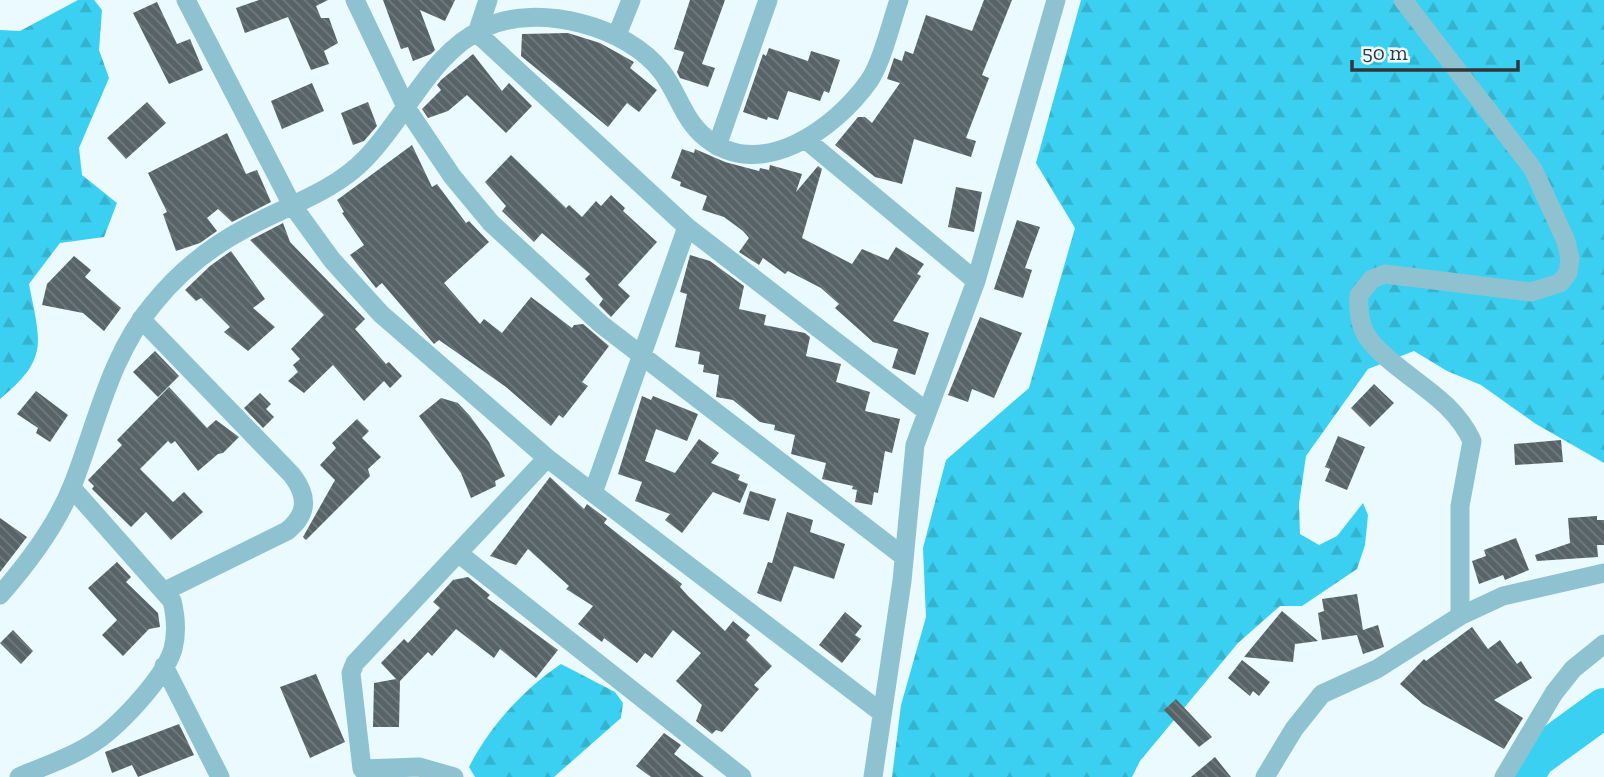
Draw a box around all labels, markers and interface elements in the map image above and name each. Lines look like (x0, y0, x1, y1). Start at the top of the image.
scale bar (1352, 28, 1518, 72)
text: 50 m (1362, 40, 1408, 65)

